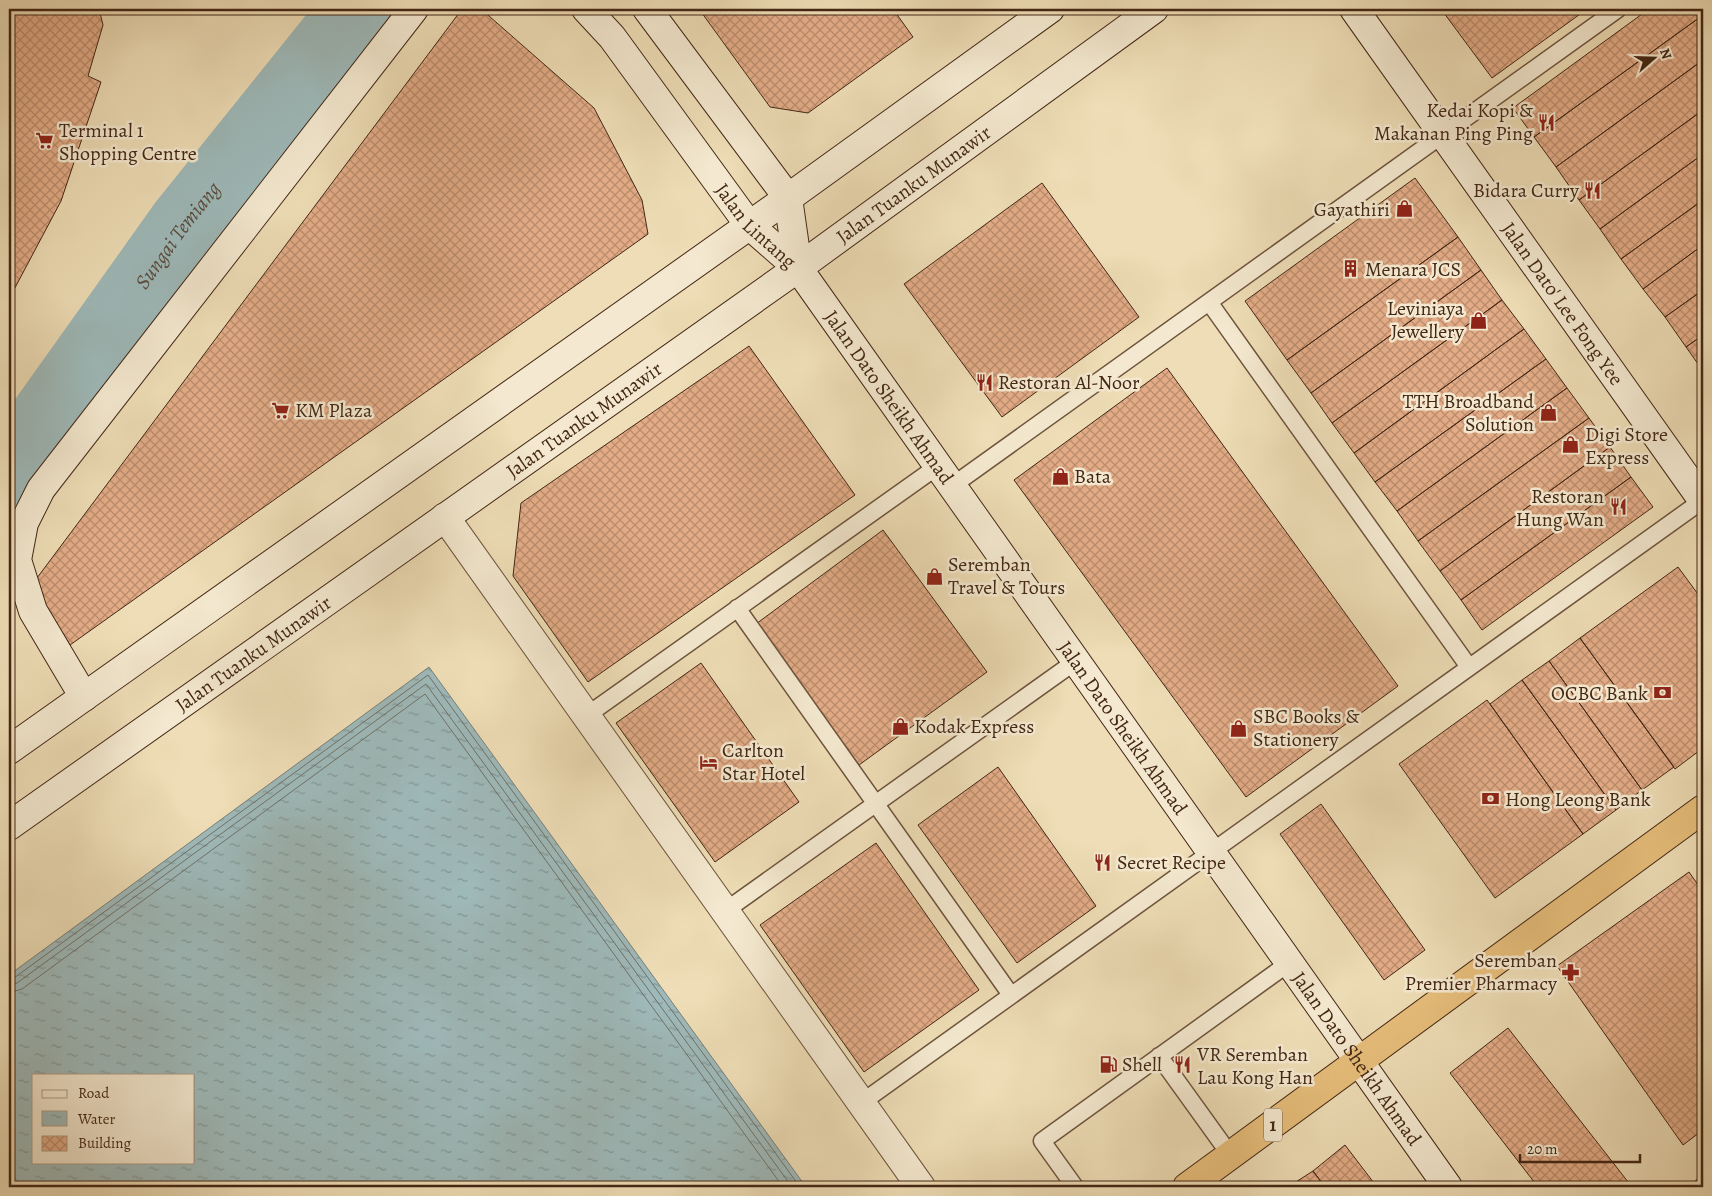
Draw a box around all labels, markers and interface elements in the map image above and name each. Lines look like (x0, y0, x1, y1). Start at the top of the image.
north arrow (1630, 32, 1680, 82)
text: N (1655, 46, 1676, 62)
place label: Kedai Kopi & Makanan Ping Ping (1374, 97, 1534, 147)
restaurant icon: Kedai Kopi & Makanan Ping Ping (1537, 112, 1557, 132)
place label: Terminal 1 Shopping Centre (59, 117, 197, 167)
street label: Jalan Tuanku Munawir (830, 118, 996, 250)
supermarket icon: Terminal 1 Shopping Centre (35, 131, 55, 151)
water label: Sungai Temiang (128, 175, 227, 295)
place label: Bidara Curry (1473, 177, 1580, 204)
street label: Jalan Lintang (709, 178, 802, 274)
restaurant icon: Bidara Curry (1583, 180, 1603, 200)
place label: Gayathiri (1314, 196, 1390, 223)
shop icon: Gayathiri (1394, 199, 1414, 219)
street label: Jalan Dato' Lee Fong Yee (1496, 216, 1630, 391)
place label: Menara JCS (1365, 256, 1461, 283)
building icon: Menara JCS (1341, 259, 1361, 279)
place label: Leviniaya Jewellery (1387, 295, 1465, 345)
street label: Jalan Dato Sheikh Ahmad (818, 305, 960, 490)
shop icon: Leviniaya Jewellery (1468, 310, 1488, 330)
street label: Jalan Tuanku Munawir (500, 355, 668, 484)
place label: Restoran Al-Noor (998, 369, 1140, 396)
restaurant icon: Restoran Al-Noor (974, 372, 994, 392)
place label: TTH Broadband Solution (1403, 388, 1534, 438)
place label: KM Plaza (295, 397, 373, 424)
supermarket icon: KM Plaza (271, 400, 291, 420)
shop icon: TTH Broadband Solution (1538, 402, 1558, 422)
place label: Digi Store Express (1585, 421, 1668, 471)
shop icon: Digi Store Express (1561, 435, 1581, 455)
place label: Bata (1074, 463, 1112, 490)
shop icon: Bata (1050, 466, 1070, 486)
place label: Restoran Hung Wan (1516, 483, 1604, 533)
restaurant icon: Restoran Hung Wan (1608, 497, 1628, 517)
place label: Seremban Travel & Tours (948, 551, 1065, 601)
shop icon: Seremban Travel & Tours (924, 566, 944, 586)
street label: Jalan Tuanku Munawir (170, 589, 337, 718)
street label: Jalan Dato Sheikh Ahmad (1052, 635, 1194, 820)
place label: OCBC Bank (1551, 680, 1648, 707)
bank icon: OCBC Bank (1652, 683, 1672, 703)
place label: SBC Books & Stationery (1253, 703, 1361, 753)
place label: Kodak Express (914, 713, 1034, 740)
shop icon: Kodak Express (890, 716, 910, 736)
shop icon: SBC Books & Stationery (1229, 718, 1249, 738)
place label: Carlton Star Hotel (722, 737, 805, 787)
hotel icon: Carlton Star Hotel (698, 752, 718, 772)
place label: Hong Leong Bank (1505, 786, 1651, 813)
bank icon: Hong Leong Bank (1481, 789, 1501, 809)
place label: Secret Recipe (1117, 849, 1226, 876)
restaurant icon: Secret Recipe (1093, 852, 1113, 872)
place label: Seremban Premier Pharmacy (1405, 947, 1558, 997)
pharmacy icon: Seremban Premier Pharmacy (1561, 962, 1581, 982)
street label: Jalan Dato Sheikh Ahmad (1286, 966, 1428, 1151)
place label: VR Seremban Lau Kong Han (1196, 1041, 1313, 1091)
place label: Shell (1122, 1051, 1162, 1078)
fuel station icon: Shell (1098, 1054, 1118, 1074)
restaurant icon: VR Seremban Lau Kong Han (1173, 1055, 1193, 1075)
legend (32, 1074, 195, 1164)
text: Road (78, 1083, 110, 1103)
road number: 1 (1264, 1108, 1282, 1142)
text: Water (77, 1109, 115, 1129)
scale bar (1520, 1131, 1640, 1163)
text: Building (78, 1133, 131, 1153)
text: 20 m (1527, 1139, 1558, 1159)

